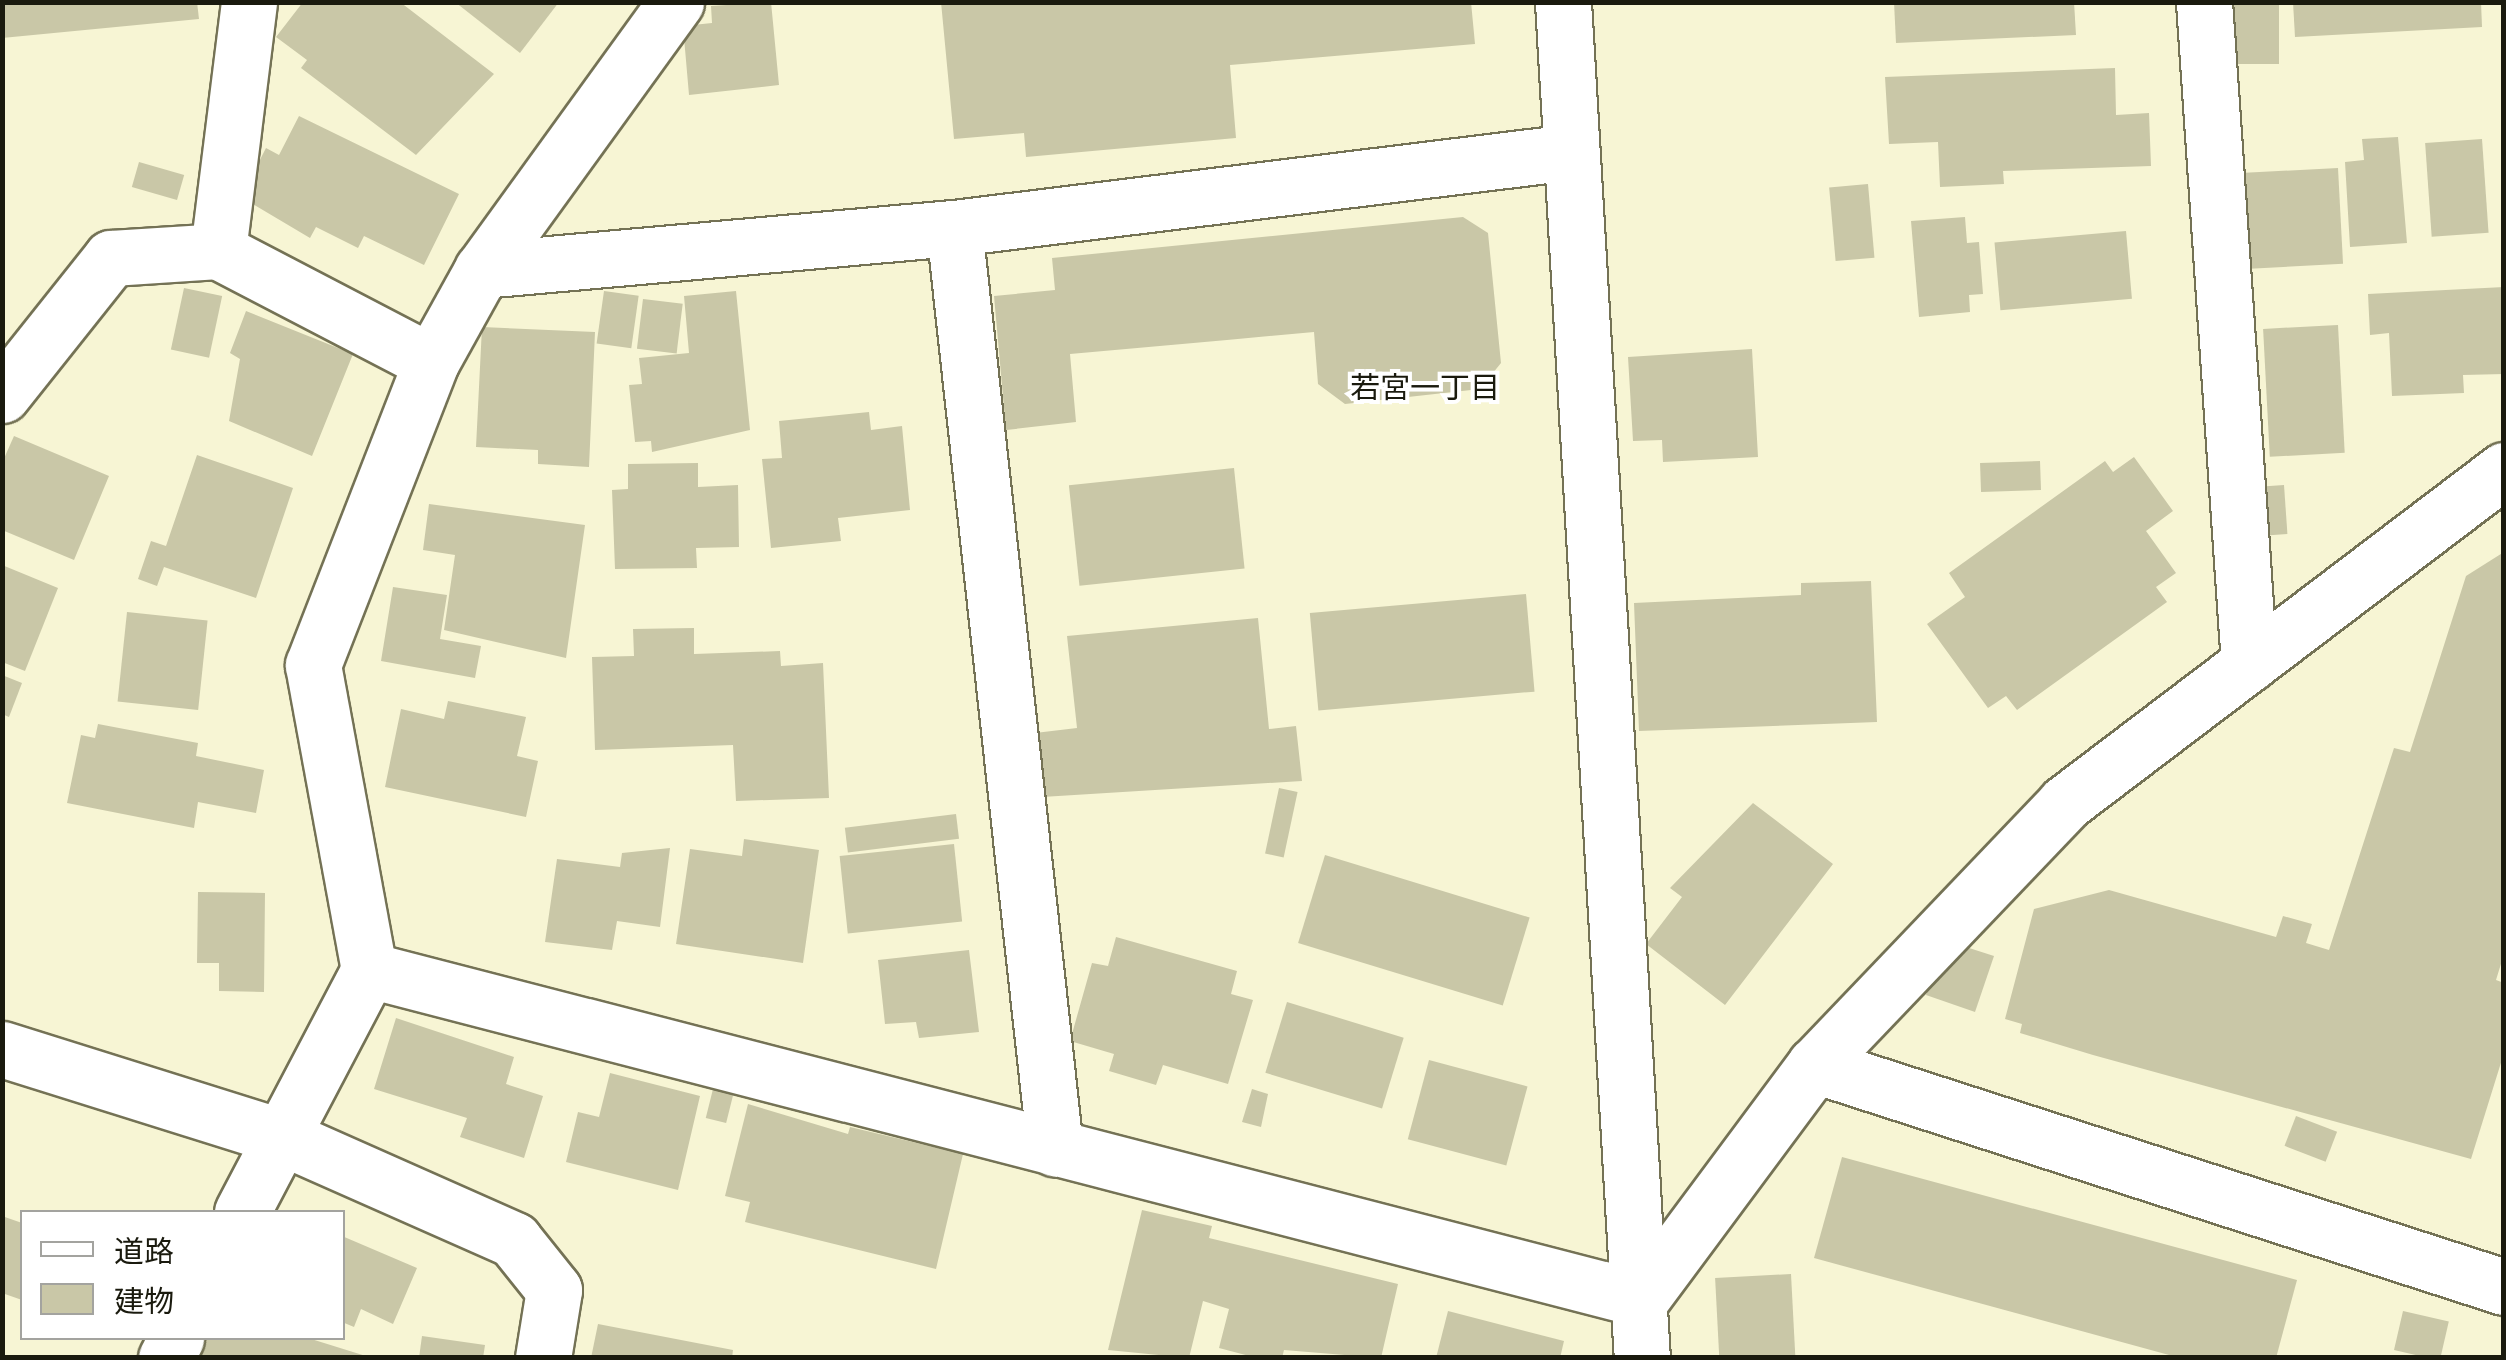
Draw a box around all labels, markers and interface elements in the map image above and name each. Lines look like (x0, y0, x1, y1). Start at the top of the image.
district label: 若宮一丁目 (1350, 369, 1500, 405)
legend (20, 1210, 345, 1340)
text: 道路 (114, 1230, 174, 1271)
text: 建物 (114, 1280, 174, 1321)

